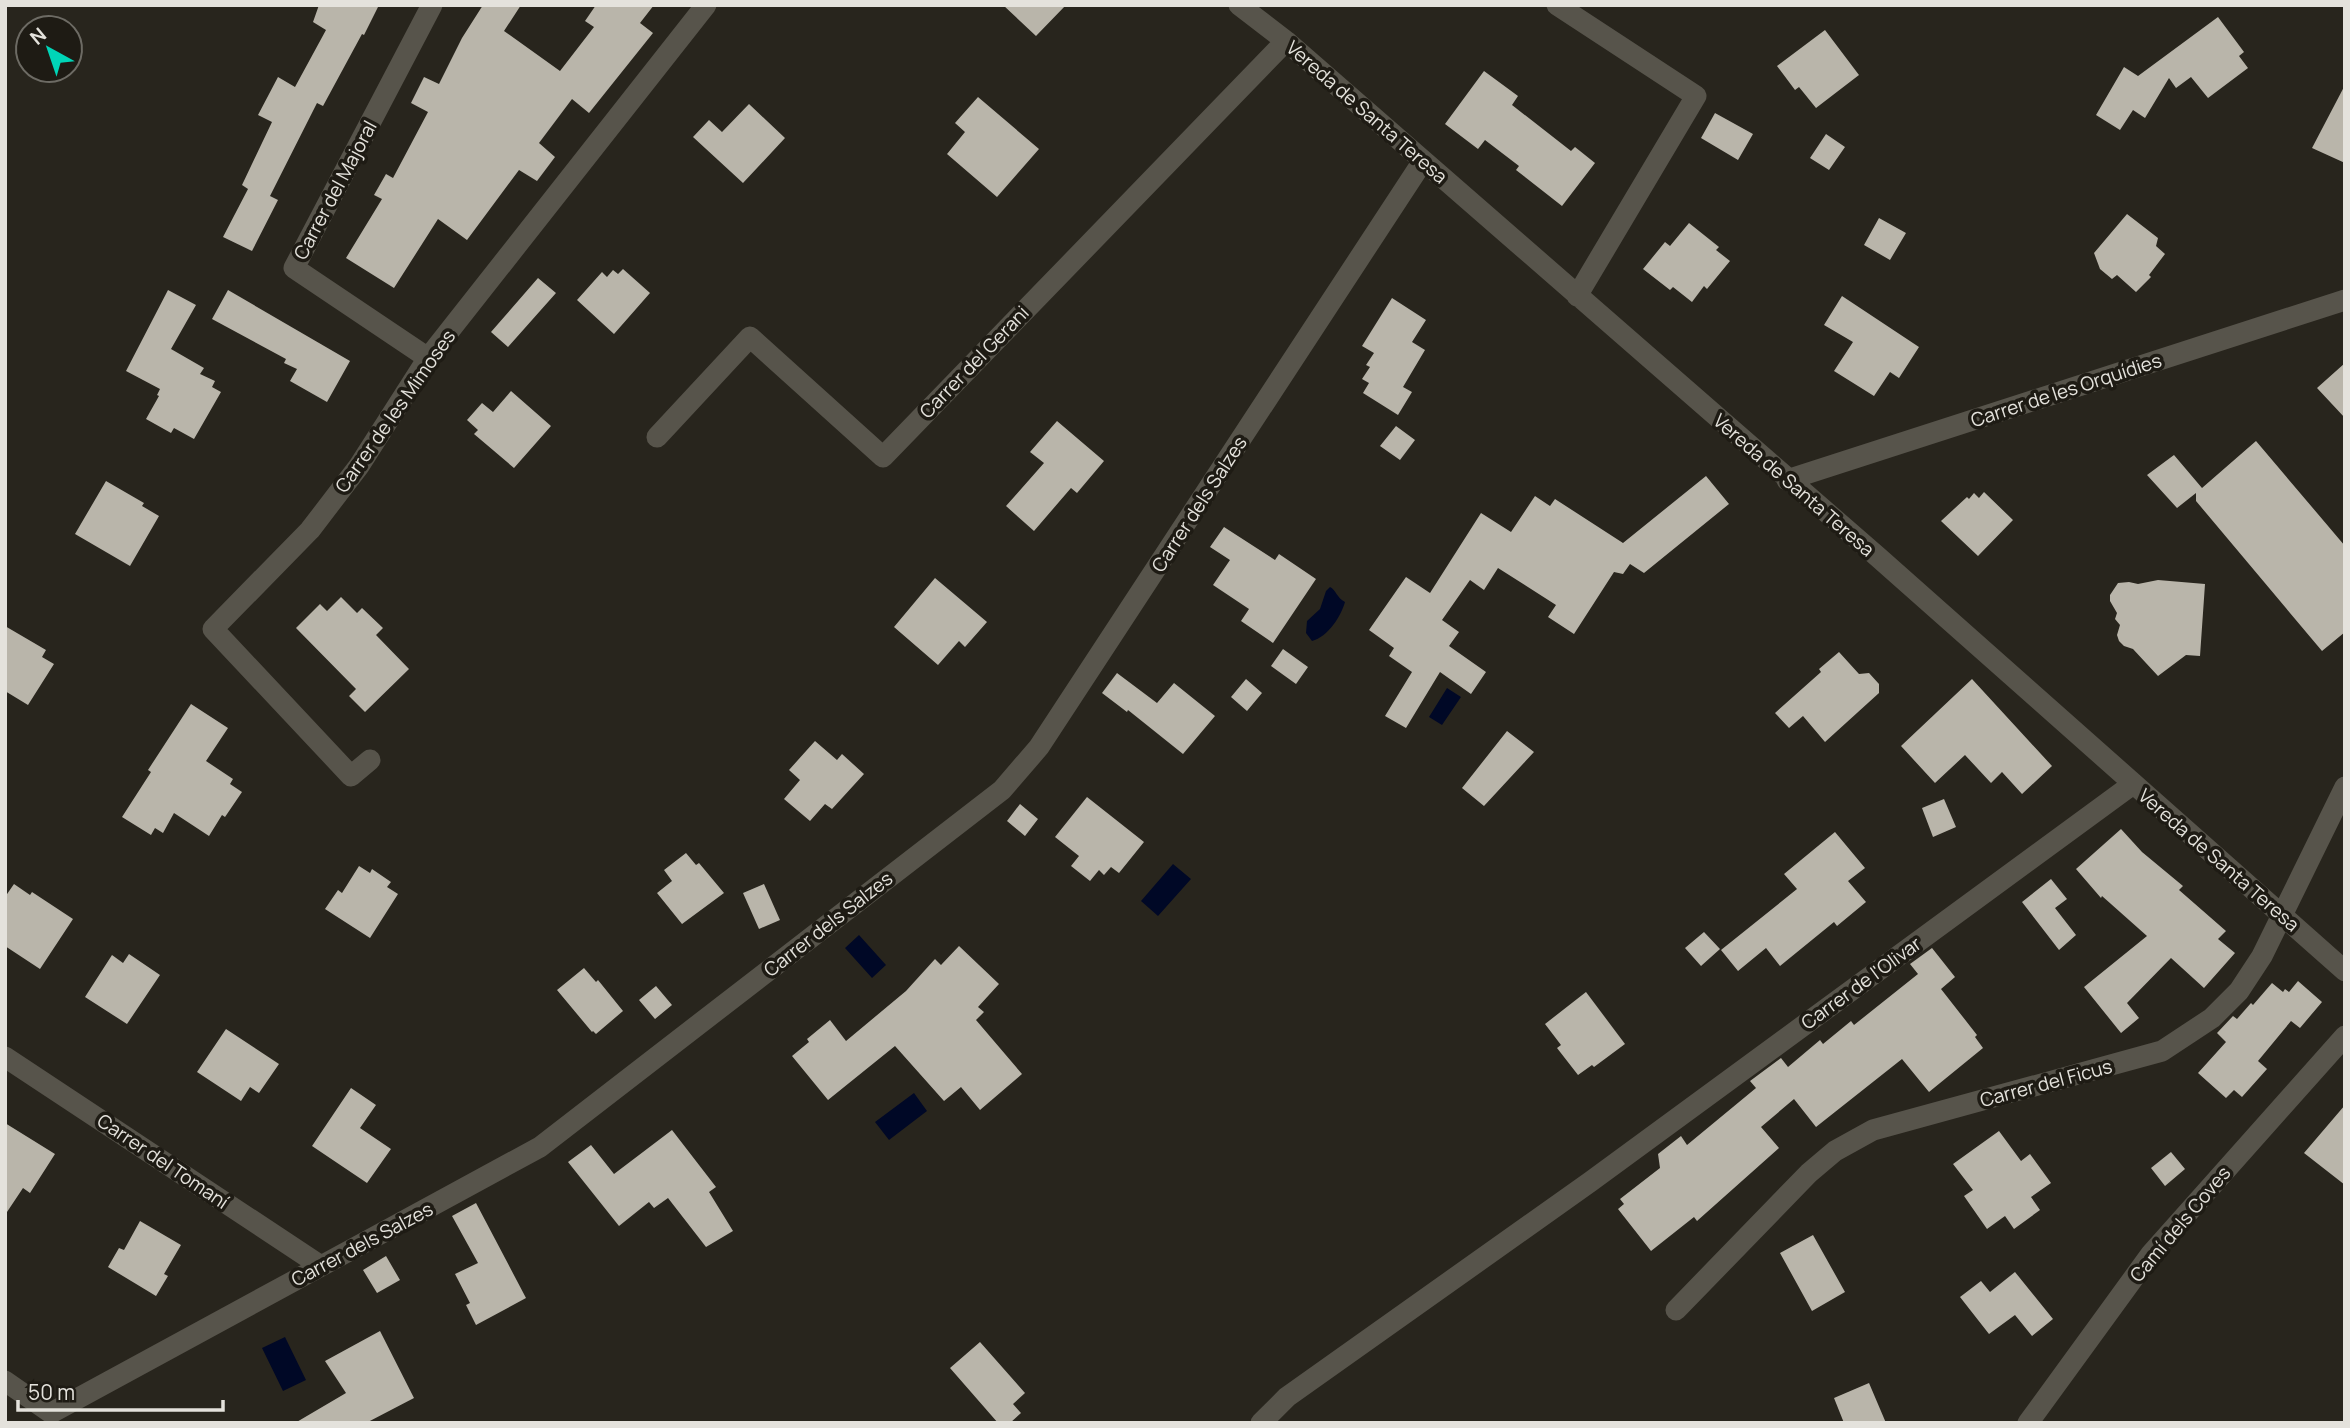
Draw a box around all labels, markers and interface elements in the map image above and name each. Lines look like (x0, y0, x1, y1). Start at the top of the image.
north arrow (14, 14, 84, 84)
text: N (24, 22, 52, 50)
street label: Vereda de Santa Teresa (1281, 35, 1453, 189)
street label: Carrer del Majoral (287, 116, 383, 264)
street label: Carrer del Gerani (913, 300, 1035, 424)
street label: Carrer de les Mimoses (329, 324, 461, 498)
street label: Carrer de les Orquídies (1967, 347, 2165, 433)
street label: Vereda de Santa Teresa (1708, 408, 1880, 562)
street label: Carrer dels Salzes (1145, 431, 1253, 577)
street label: Vereda de Santa Teresa (2133, 783, 2305, 937)
street label: Carrer dels Salzes (758, 865, 898, 983)
street label: Carrer de l'Olivar (1796, 930, 1926, 1035)
street label: Carrer del Ficus (1977, 1053, 2115, 1113)
street label: Carrer del Tomaní (92, 1107, 234, 1215)
street label: Camí dels Coves (2124, 1161, 2236, 1287)
street label: Carrer dels Salzes (287, 1196, 437, 1292)
scale bar (18, 1368, 222, 1412)
text: 50 m (28, 1378, 75, 1406)

